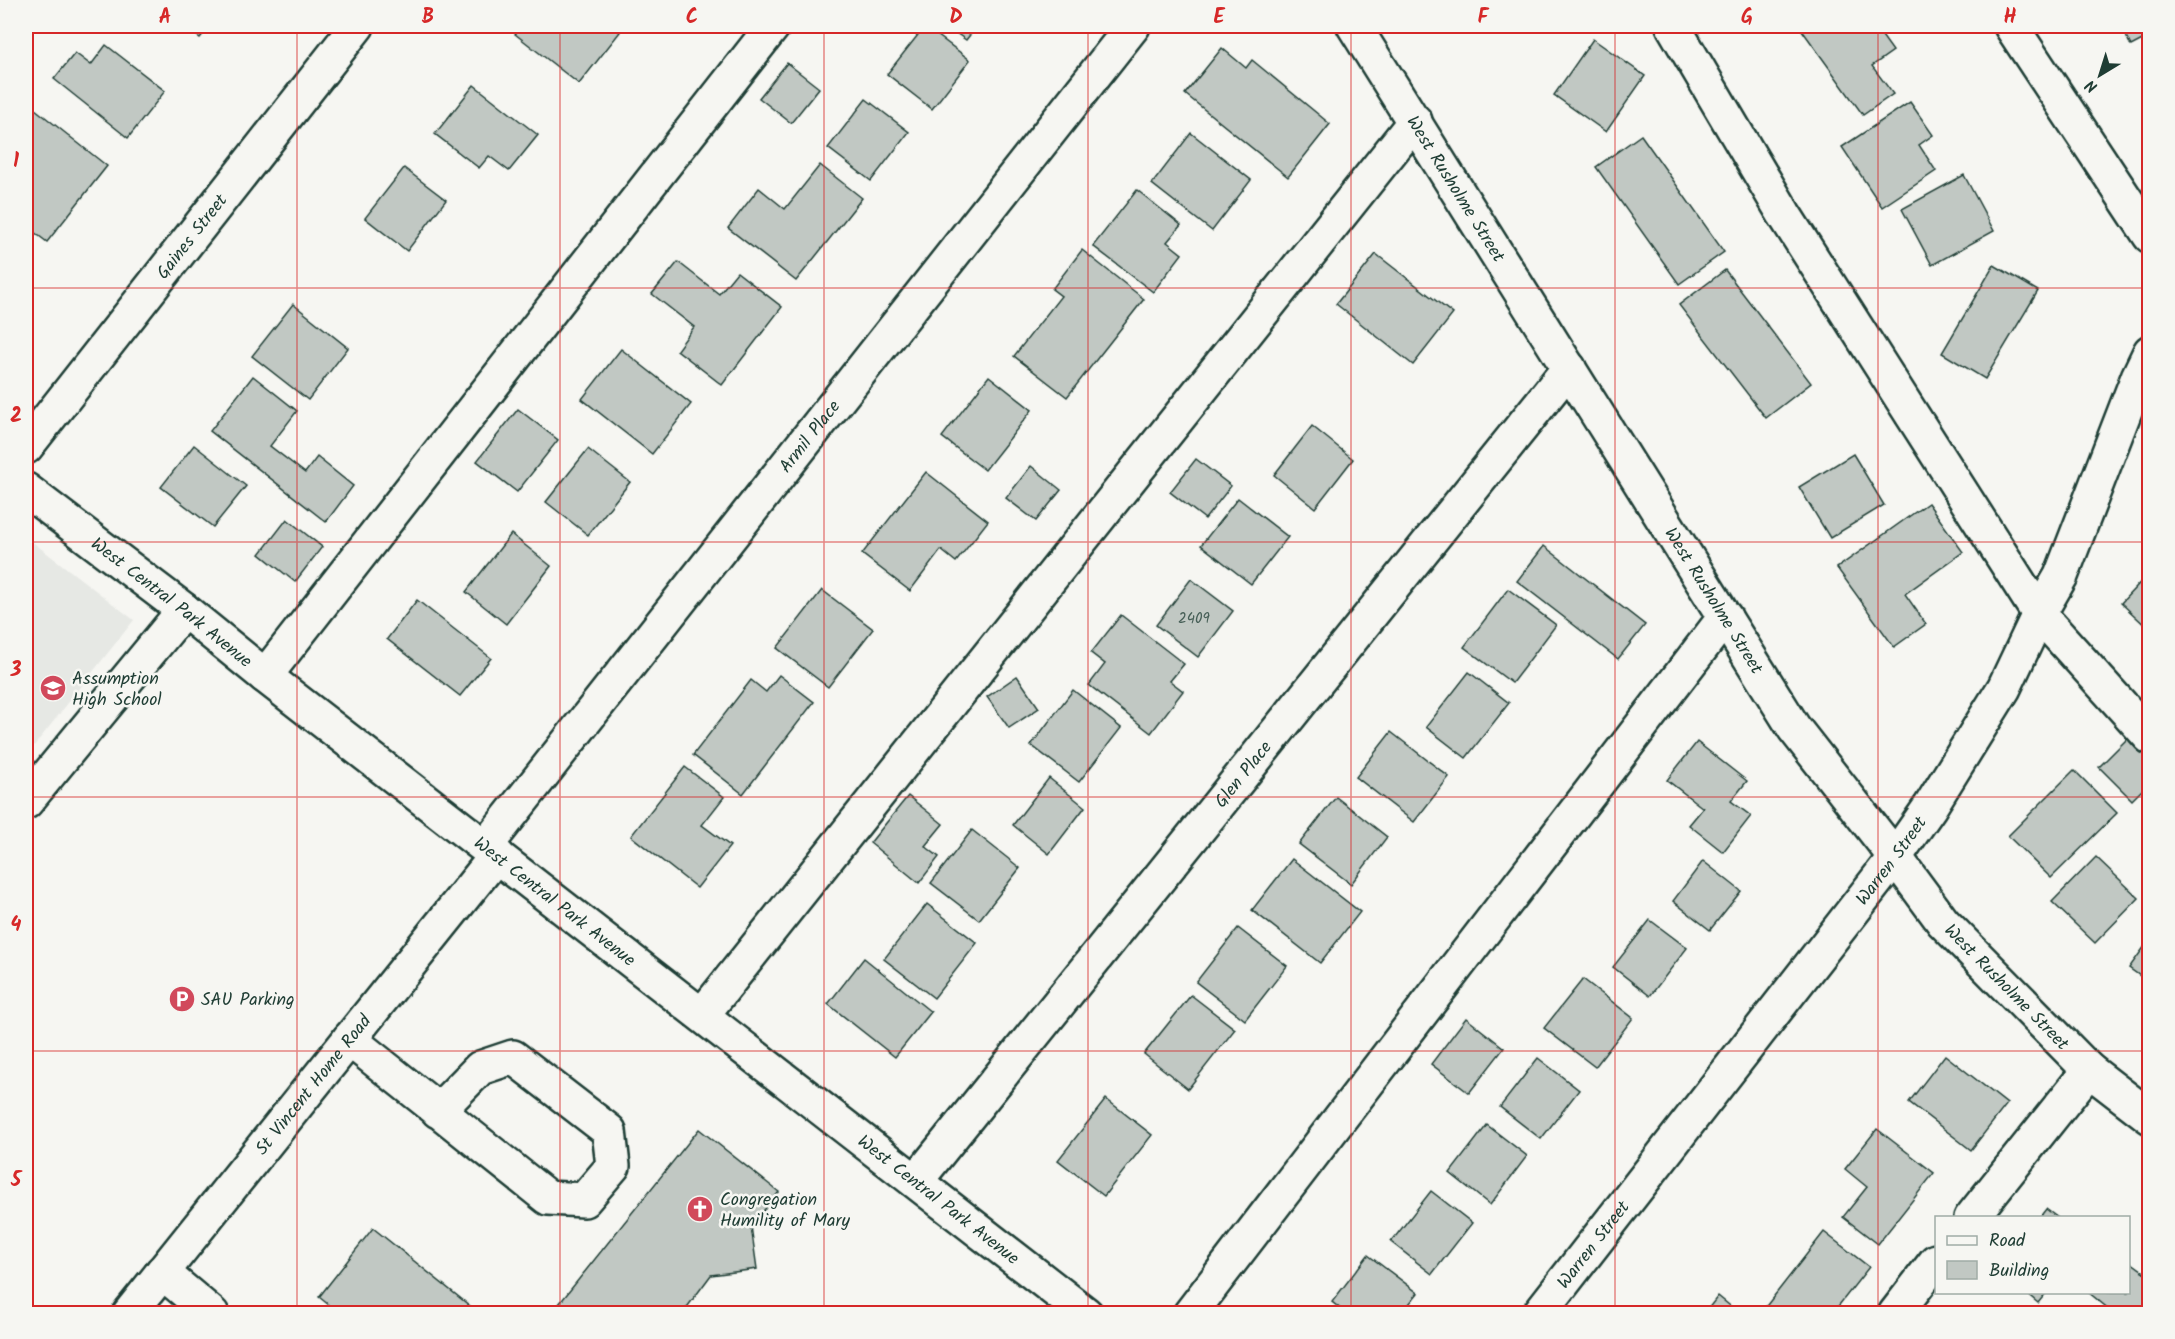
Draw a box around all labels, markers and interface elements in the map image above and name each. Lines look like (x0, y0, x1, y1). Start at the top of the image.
text: A (159, 2, 171, 34)
text: B (422, 2, 434, 34)
text: C (686, 2, 698, 34)
text: D (949, 2, 963, 34)
text: E (1213, 2, 1225, 34)
text: F (1478, 2, 1490, 34)
text: G (1741, 2, 1753, 34)
text: H (2003, 2, 2017, 34)
north arrow (2070, 45, 2130, 105)
text: N (2080, 73, 2103, 99)
street label: West Rusholme Street (1398, 110, 1512, 269)
text: 1 (13, 146, 19, 178)
street label: Gaines Street (150, 187, 236, 286)
street label: Armil Place (773, 394, 849, 480)
text: 2 (10, 401, 22, 433)
street label: West Rusholme Street (1656, 522, 1770, 681)
street label: West Central Park Avenue (84, 531, 258, 676)
house number: 2409 (1178, 607, 1211, 631)
text: 3 (10, 655, 22, 687)
place label: Assumption High School (72, 665, 162, 715)
school or university icon: Assumption High School (38, 673, 68, 703)
street label: Glen Place (1208, 735, 1280, 815)
street label: Warren Street (1849, 810, 1936, 912)
street label: West Central Park Avenue (467, 830, 641, 975)
text: 4 (11, 910, 22, 942)
street label: West Rusholme Street (1936, 918, 2076, 1059)
parking icon: SAU Parking (167, 984, 197, 1014)
place label: SAU Parking (201, 986, 295, 1015)
street label: St Vincent Home Road (249, 1008, 380, 1162)
street label: West Central Park Avenue (850, 1128, 1025, 1273)
text: 5 (10, 1165, 23, 1197)
place label: Congregation Humility of Mary (720, 1186, 850, 1236)
church icon: Congregation Humility of Mary (685, 1194, 715, 1224)
street label: Warren Street (1551, 1194, 1639, 1296)
legend (1935, 1216, 2130, 1294)
text: Road (1989, 1227, 2026, 1256)
text: Building (1989, 1257, 2049, 1286)

